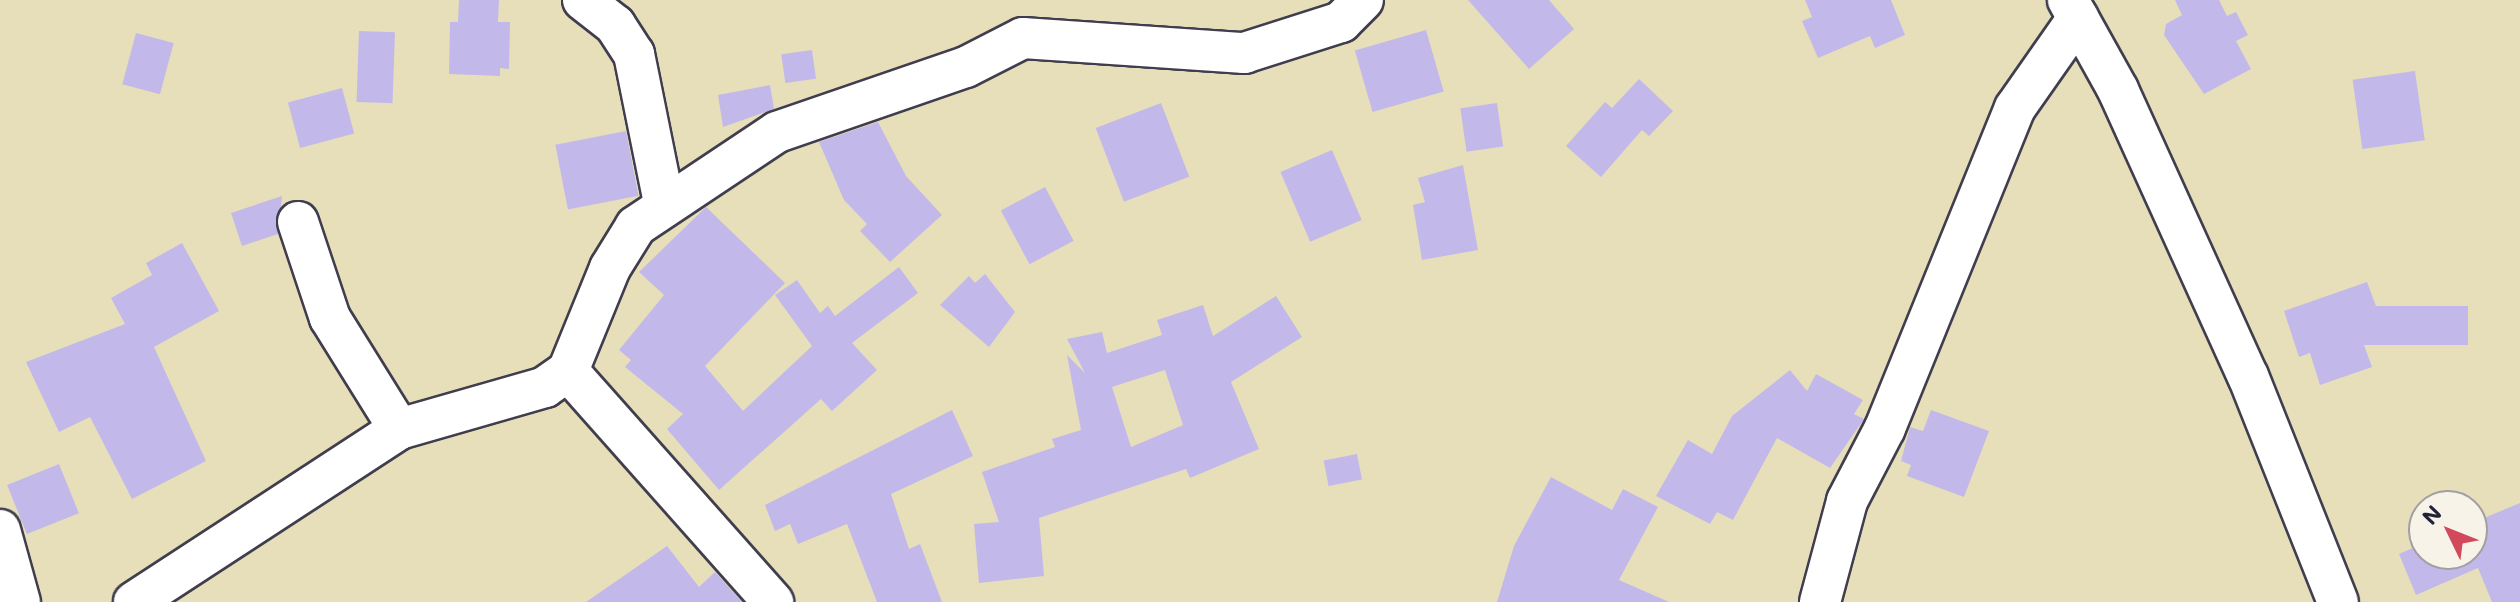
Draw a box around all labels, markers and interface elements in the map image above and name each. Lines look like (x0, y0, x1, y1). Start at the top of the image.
north arrow (2408, 490, 2488, 570)
text: N (2415, 499, 2448, 531)

